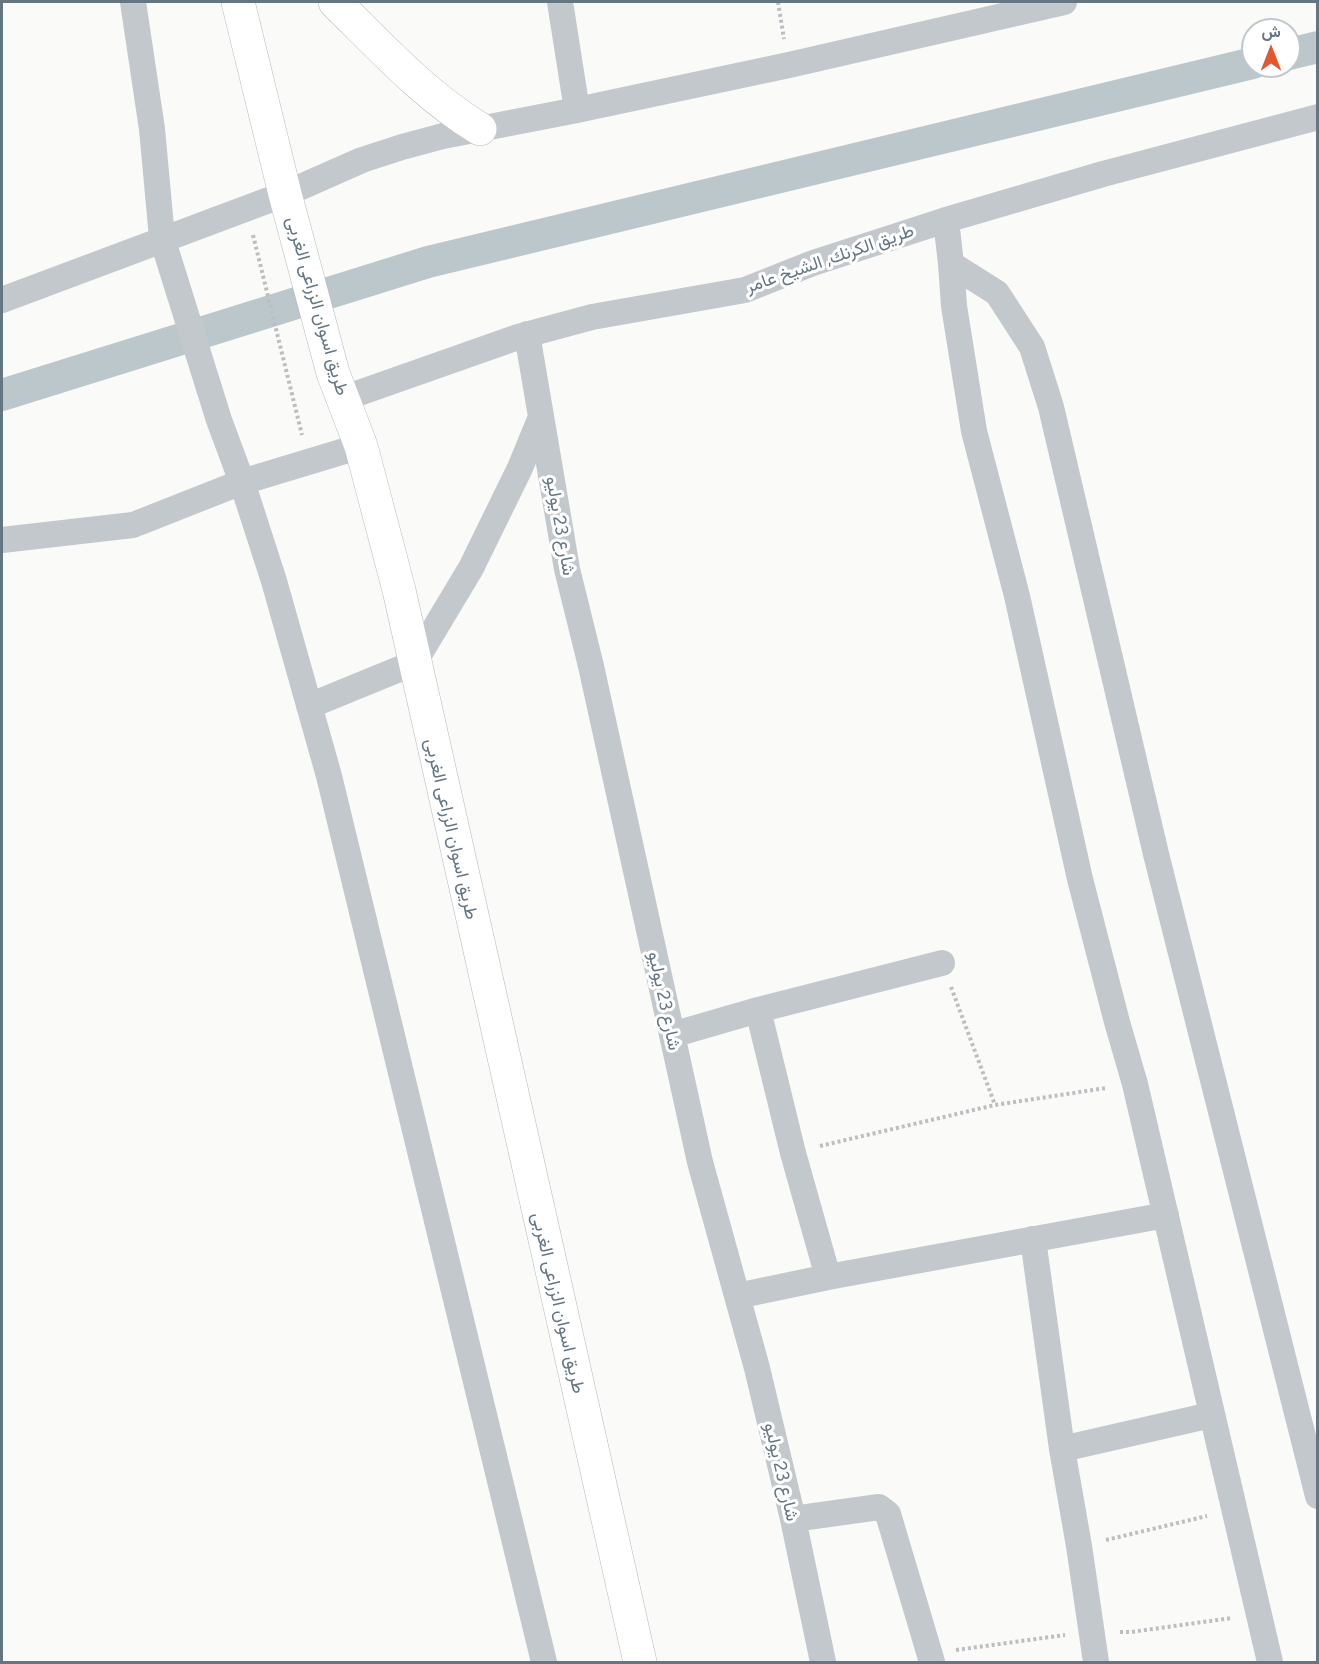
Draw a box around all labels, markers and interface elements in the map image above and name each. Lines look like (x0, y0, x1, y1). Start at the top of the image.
north arrow (1241, 18, 1301, 78)
text: ش (1261, 22, 1281, 41)
street label: طريق اسوان الزراعى الغربى (281, 214, 353, 398)
street label: طريق الكرنك, الشيخ عامر (743, 220, 917, 298)
street label: شارع 23 يوليو (541, 475, 579, 577)
street label: طريق اسوان الزراعى الغربى (420, 736, 482, 922)
street label: شارع 23 يوليو (643, 950, 685, 1052)
street label: طريق اسوان الزراعى الغربى (527, 1210, 589, 1396)
street label: شارع 23 يوليو (759, 1421, 803, 1523)

